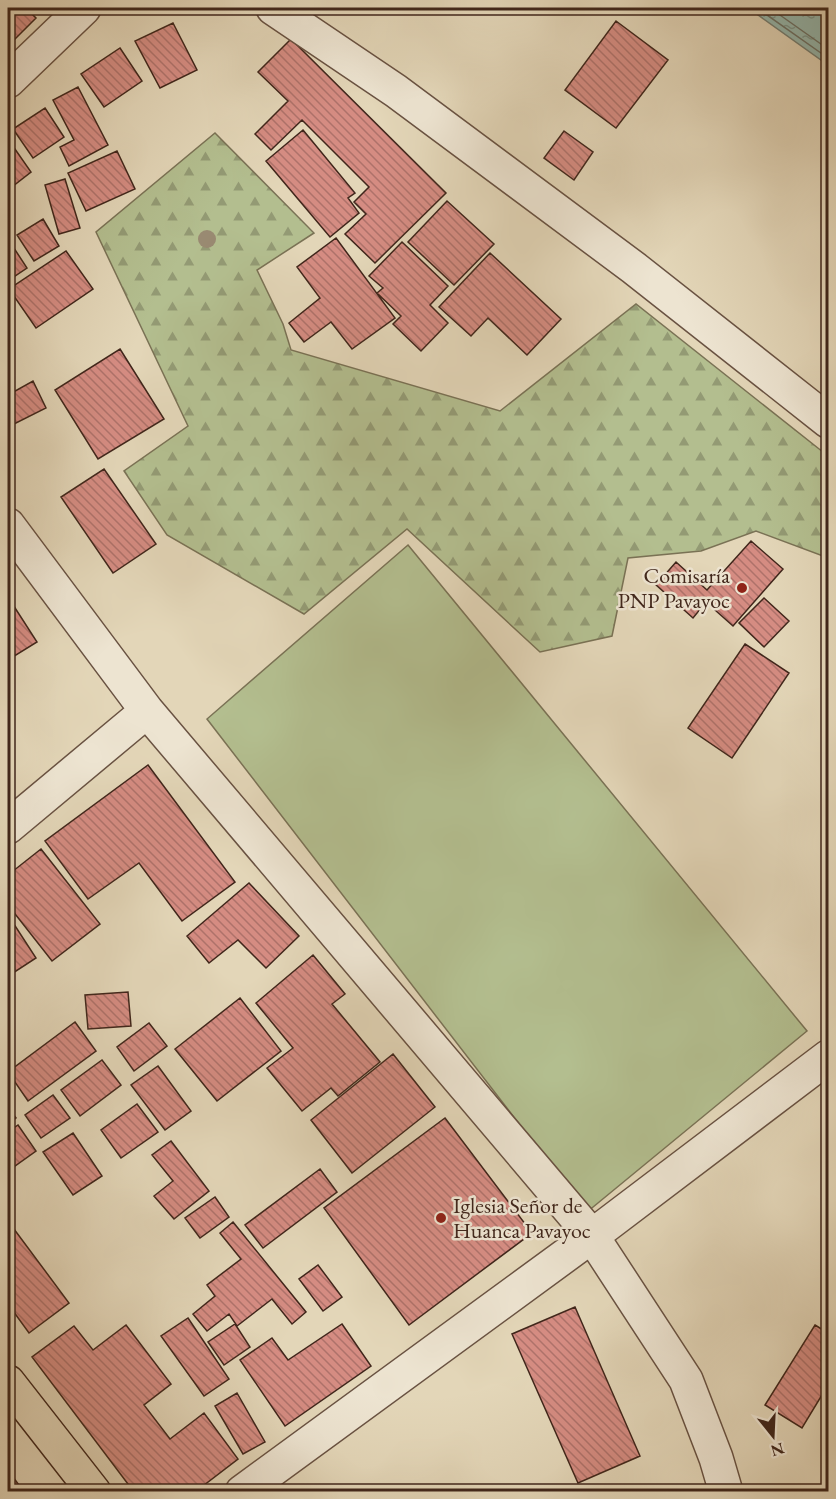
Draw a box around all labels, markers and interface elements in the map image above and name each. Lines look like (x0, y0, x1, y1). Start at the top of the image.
place label: Comisaría PNP Pavayoc (618, 561, 730, 615)
marker: Comisaría PNP Pavayoc (735, 581, 749, 595)
place label: Iglesia Señor de Huanca Pavayoc (453, 1191, 591, 1245)
marker: Iglesia Señor de Huanca Pavayoc (434, 1211, 448, 1225)
north arrow (743, 1406, 803, 1466)
text: N (768, 1438, 787, 1462)

